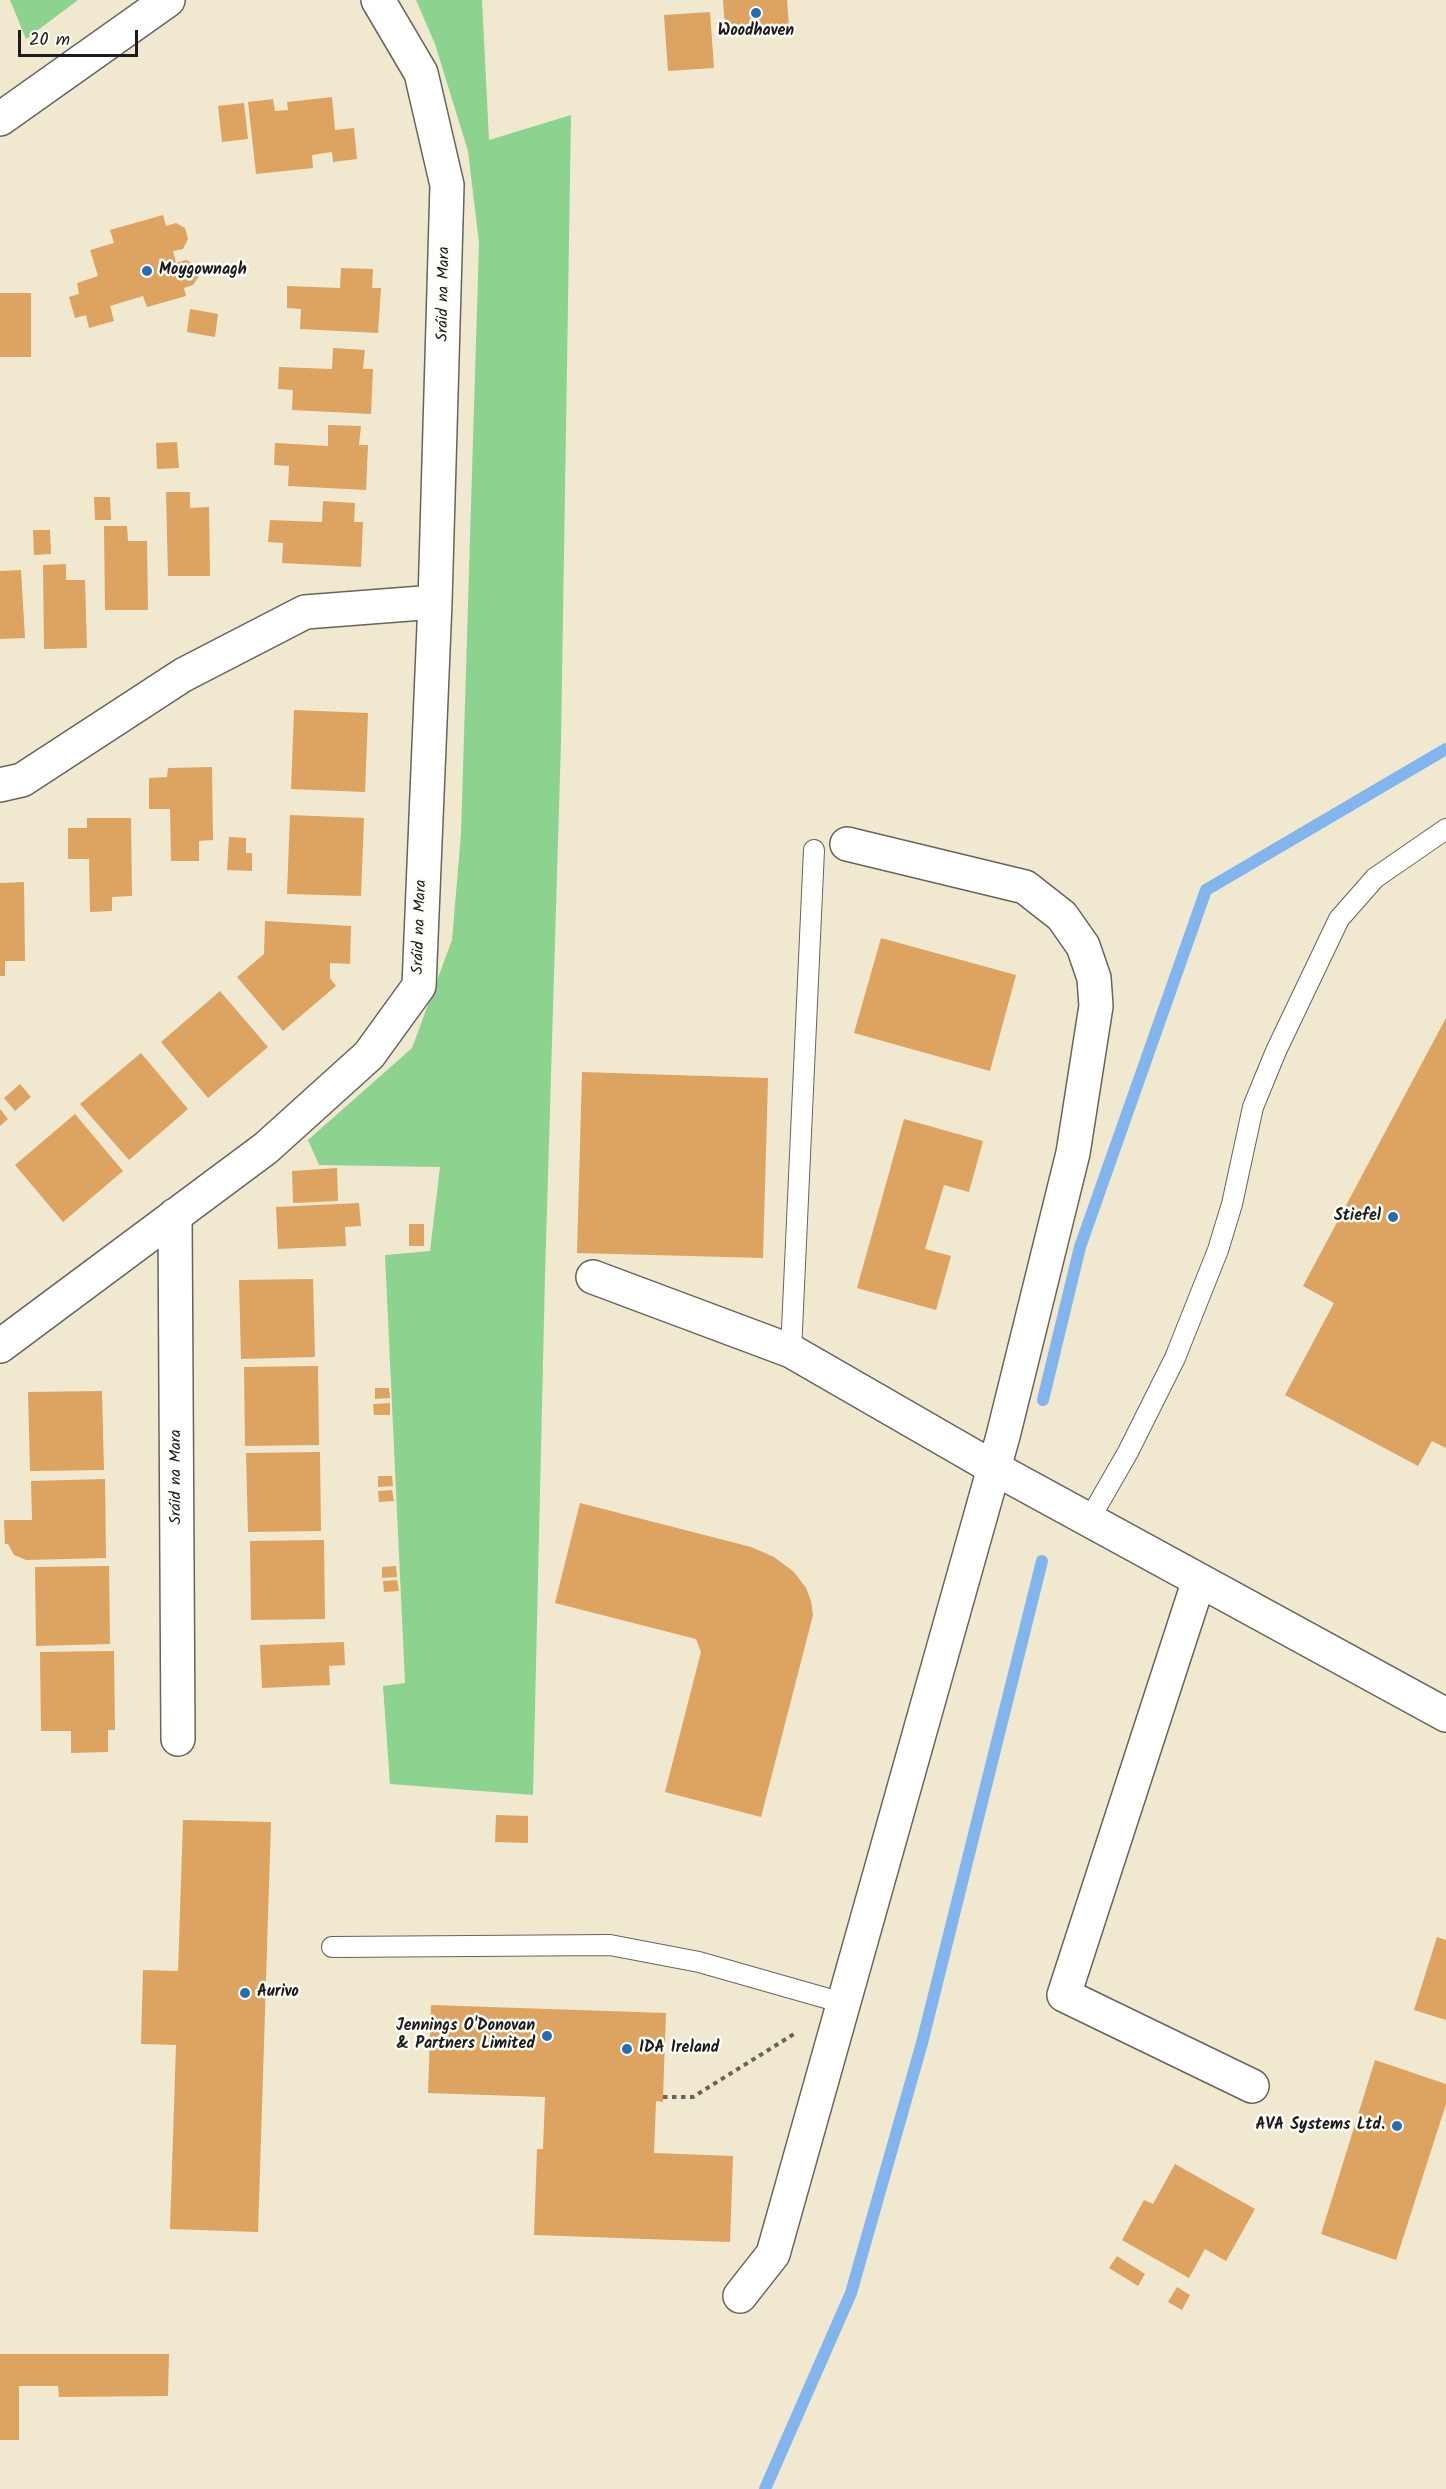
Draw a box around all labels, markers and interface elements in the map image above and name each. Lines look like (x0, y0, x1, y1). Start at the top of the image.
marker: Woodhaven (749, 6, 763, 20)
scale bar (21, 18, 141, 56)
place label: Woodhaven (718, 22, 794, 42)
text: 20 m (29, 26, 70, 55)
street label: Sráid na Mara (435, 246, 455, 342)
place label: Moygownagh (159, 261, 247, 281)
marker: Moygownagh (140, 264, 154, 278)
street label: Sráid na Mara (410, 879, 432, 975)
place label: Stiefel (1334, 1207, 1381, 1227)
marker: Stiefel (1386, 1210, 1400, 1224)
street label: Sráid na Mara (167, 1430, 187, 1524)
place label: Aurivo (257, 1983, 299, 2003)
marker: Aurivo (238, 1986, 252, 2000)
place label: Jennings O'Donovan & Partners Limited (396, 2017, 535, 2055)
marker: Jennings O'Donovan & Partners Limited (540, 2029, 554, 2043)
place label: IDA Ireland (639, 2039, 719, 2059)
marker: IDA Ireland (620, 2042, 634, 2056)
place label: AVA Systems Ltd. (1255, 2116, 1385, 2136)
marker: AVA Systems Ltd. (1390, 2119, 1404, 2133)

